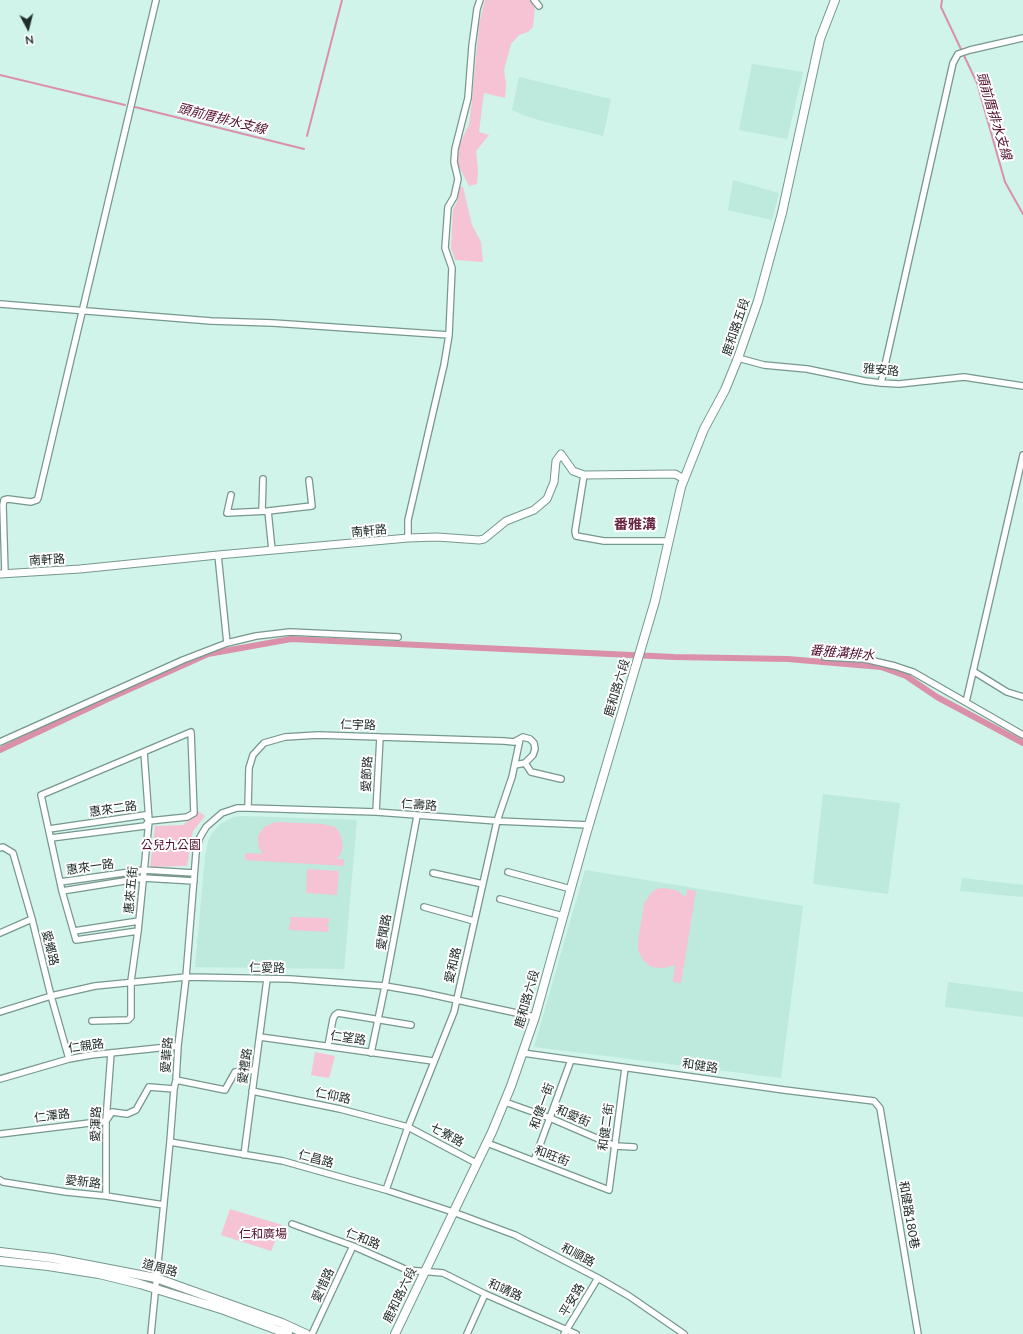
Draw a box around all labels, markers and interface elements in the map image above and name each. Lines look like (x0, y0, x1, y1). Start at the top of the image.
north arrow (8, 8, 48, 48)
text: N (25, 33, 35, 47)
water label: 頭前厝排水支線 (973, 70, 1015, 162)
water label: 頭前厝排水支線 (176, 100, 268, 138)
street label: 鹿和路五段 (719, 296, 753, 358)
street label: 雅安路 (862, 361, 900, 379)
district label: 番雅溝 (614, 516, 656, 532)
street label: 南軒路 (350, 522, 388, 540)
street label: 南軒路 (29, 552, 65, 568)
water label: 番雅溝排水 (809, 642, 875, 664)
street label: 鹿和路六段 (601, 657, 633, 719)
street label: 仁宇路 (340, 717, 376, 733)
street label: 愛節路 (359, 756, 375, 792)
street label: 仁壽路 (401, 797, 437, 813)
street label: 惠來二路 (88, 799, 138, 819)
park label: 公兒九公園 (141, 838, 201, 852)
street label: 惠來一路 (65, 857, 115, 877)
street label: 惠來五街 (122, 865, 140, 915)
street label: 愛聞路 (374, 913, 394, 951)
street label: 愛鄉路 (39, 929, 61, 967)
street label: 愛和路 (442, 946, 464, 984)
street label: 仁愛路 (249, 960, 285, 976)
street label: 鹿和路六段 (512, 968, 542, 1030)
street label: 仁望路 (329, 1028, 367, 1048)
street label: 仁親路 (67, 1036, 105, 1056)
street label: 愛華路 (159, 1037, 175, 1073)
street label: 愛禮路 (235, 1047, 255, 1085)
street label: 和健路 (681, 1056, 719, 1076)
street label: 和健一街 (527, 1081, 557, 1131)
street label: 仁仰路 (314, 1085, 352, 1107)
street label: 和愛街 (554, 1102, 592, 1130)
street label: 和健二街 (596, 1102, 616, 1152)
street label: 愛渾路 (88, 1106, 104, 1142)
street label: 仁澤路 (33, 1107, 71, 1125)
street label: 七寮路 (428, 1120, 466, 1150)
street label: 和旺街 (533, 1143, 571, 1169)
street label: 仁昌路 (297, 1147, 335, 1171)
street label: 愛新路 (64, 1173, 102, 1191)
street label: 和健路180巷 (896, 1180, 922, 1250)
street label: 仁和路 (344, 1226, 382, 1252)
park label: 仁和廣場 (239, 1227, 287, 1241)
street label: 和順路 (559, 1240, 597, 1270)
street label: 道周路 (141, 1256, 179, 1280)
street label: 鹿和路六段 (380, 1265, 420, 1325)
street label: 愛惜路 (309, 1266, 337, 1304)
street label: 和靖路 (486, 1276, 524, 1304)
street label: 平安路 (557, 1281, 587, 1319)

